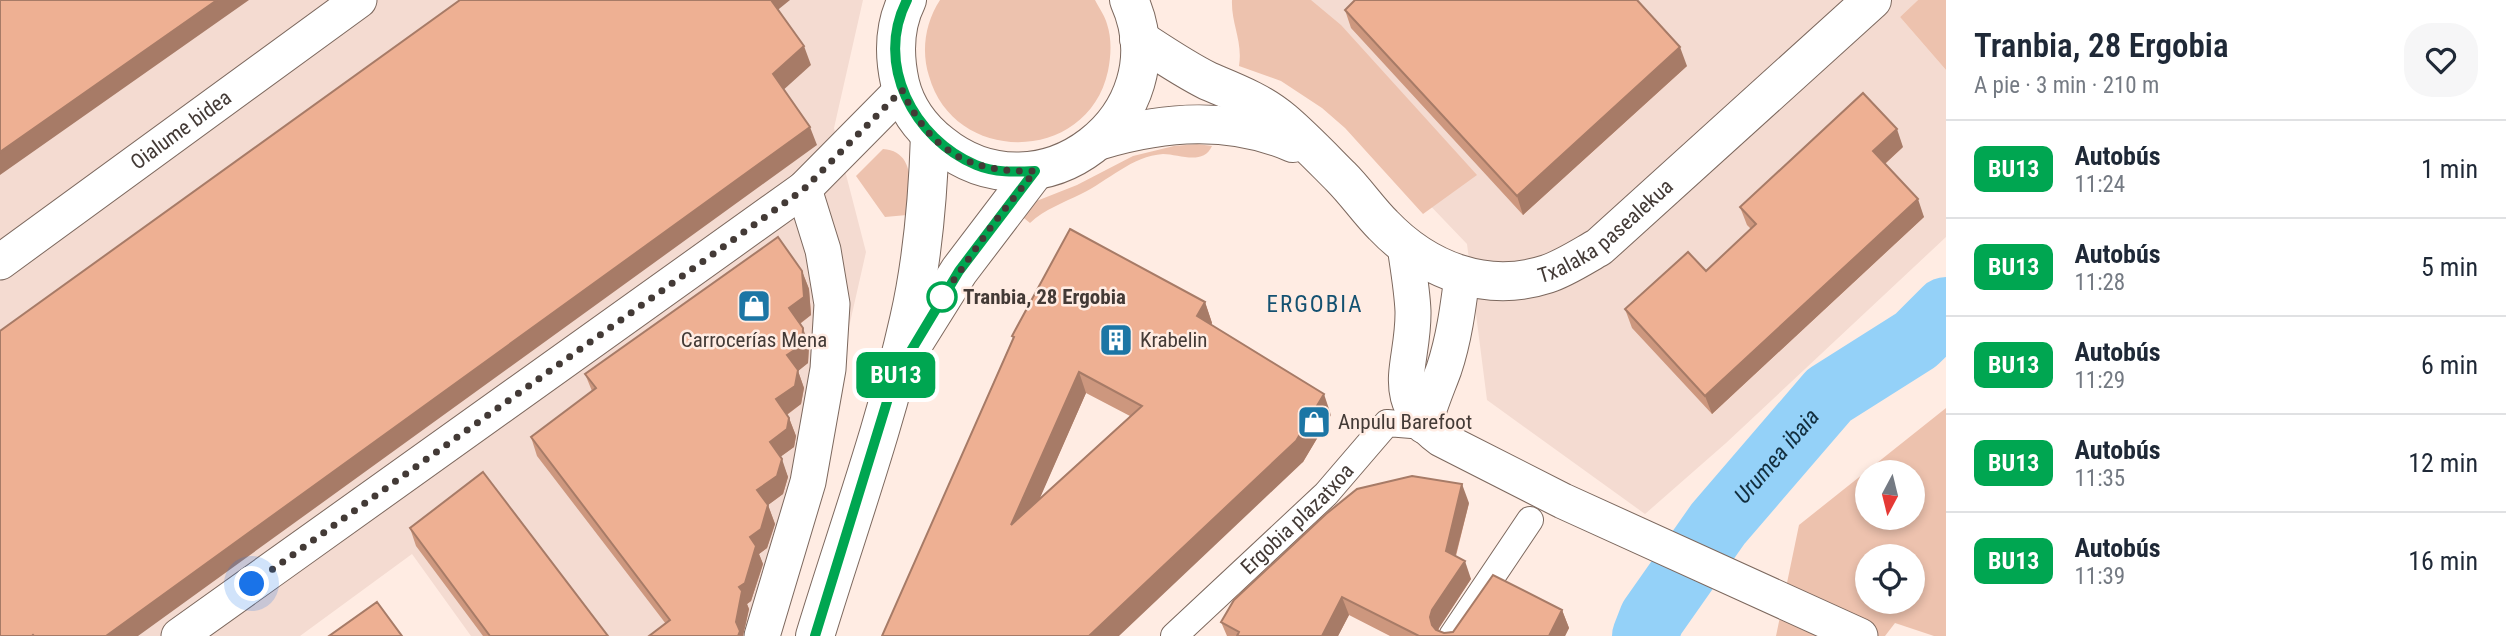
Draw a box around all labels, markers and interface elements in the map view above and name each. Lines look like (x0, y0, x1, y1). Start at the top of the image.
button: heart (2404, 23, 2478, 97)
text: Tranbia, 28 Ergobia (1974, 26, 2229, 65)
text: A pie · 3 min · 210 m (1974, 72, 2159, 99)
street label: Oialume bidea (126, 85, 236, 175)
text: Autobús (2074, 141, 2161, 171)
text: 1 min (2421, 154, 2478, 184)
text: BU13 (1988, 155, 2039, 183)
text: 11:24 (2074, 171, 2125, 198)
street label: Txalaka pasealekua (1535, 174, 1678, 288)
text: Autobús (2074, 239, 2161, 269)
text: 5 min (2421, 252, 2478, 282)
text: BU13 (1988, 253, 2039, 281)
text: 11:28 (2074, 269, 2125, 296)
marker: Tranbia, 28 Ergobia (927, 282, 957, 312)
place label: Tranbia, 28 Ergobia (963, 285, 1126, 309)
shop icon: Carrocerías Mena (735, 287, 773, 325)
district label: ERGOBIA (1267, 291, 1363, 318)
building icon: Krabelin (1097, 321, 1135, 359)
place label: Carrocerías Mena (681, 328, 827, 352)
place label: Krabelin (1140, 328, 1208, 352)
text: Autobús (2074, 337, 2161, 367)
text: 6 min (2421, 350, 2478, 380)
text: BU13 (1988, 351, 2039, 379)
line badge: BU13 (847, 352, 945, 398)
text: BU13 (870, 361, 922, 389)
text: 11:29 (2074, 367, 2125, 394)
shop icon: Anpulu Barefoot (1295, 403, 1333, 441)
water label: Urumea ibaia (1729, 403, 1825, 509)
place label: Anpulu Barefoot (1338, 410, 1472, 434)
text: Autobús (2074, 435, 2161, 465)
text: 12 min (2408, 448, 2478, 478)
text: BU13 (1988, 449, 2039, 477)
street label: Ergobia plazatxoa (1236, 459, 1359, 579)
north arrow (1855, 460, 1925, 530)
map controls (1855, 460, 1925, 614)
text: 11:35 (2074, 465, 2125, 492)
text: Autobús (2074, 533, 2161, 563)
button: locate (1855, 544, 1925, 614)
text: 16 min (2408, 546, 2478, 576)
text: BU13 (1988, 547, 2039, 575)
text: 11:39 (2074, 563, 2125, 590)
your location (234, 566, 269, 601)

